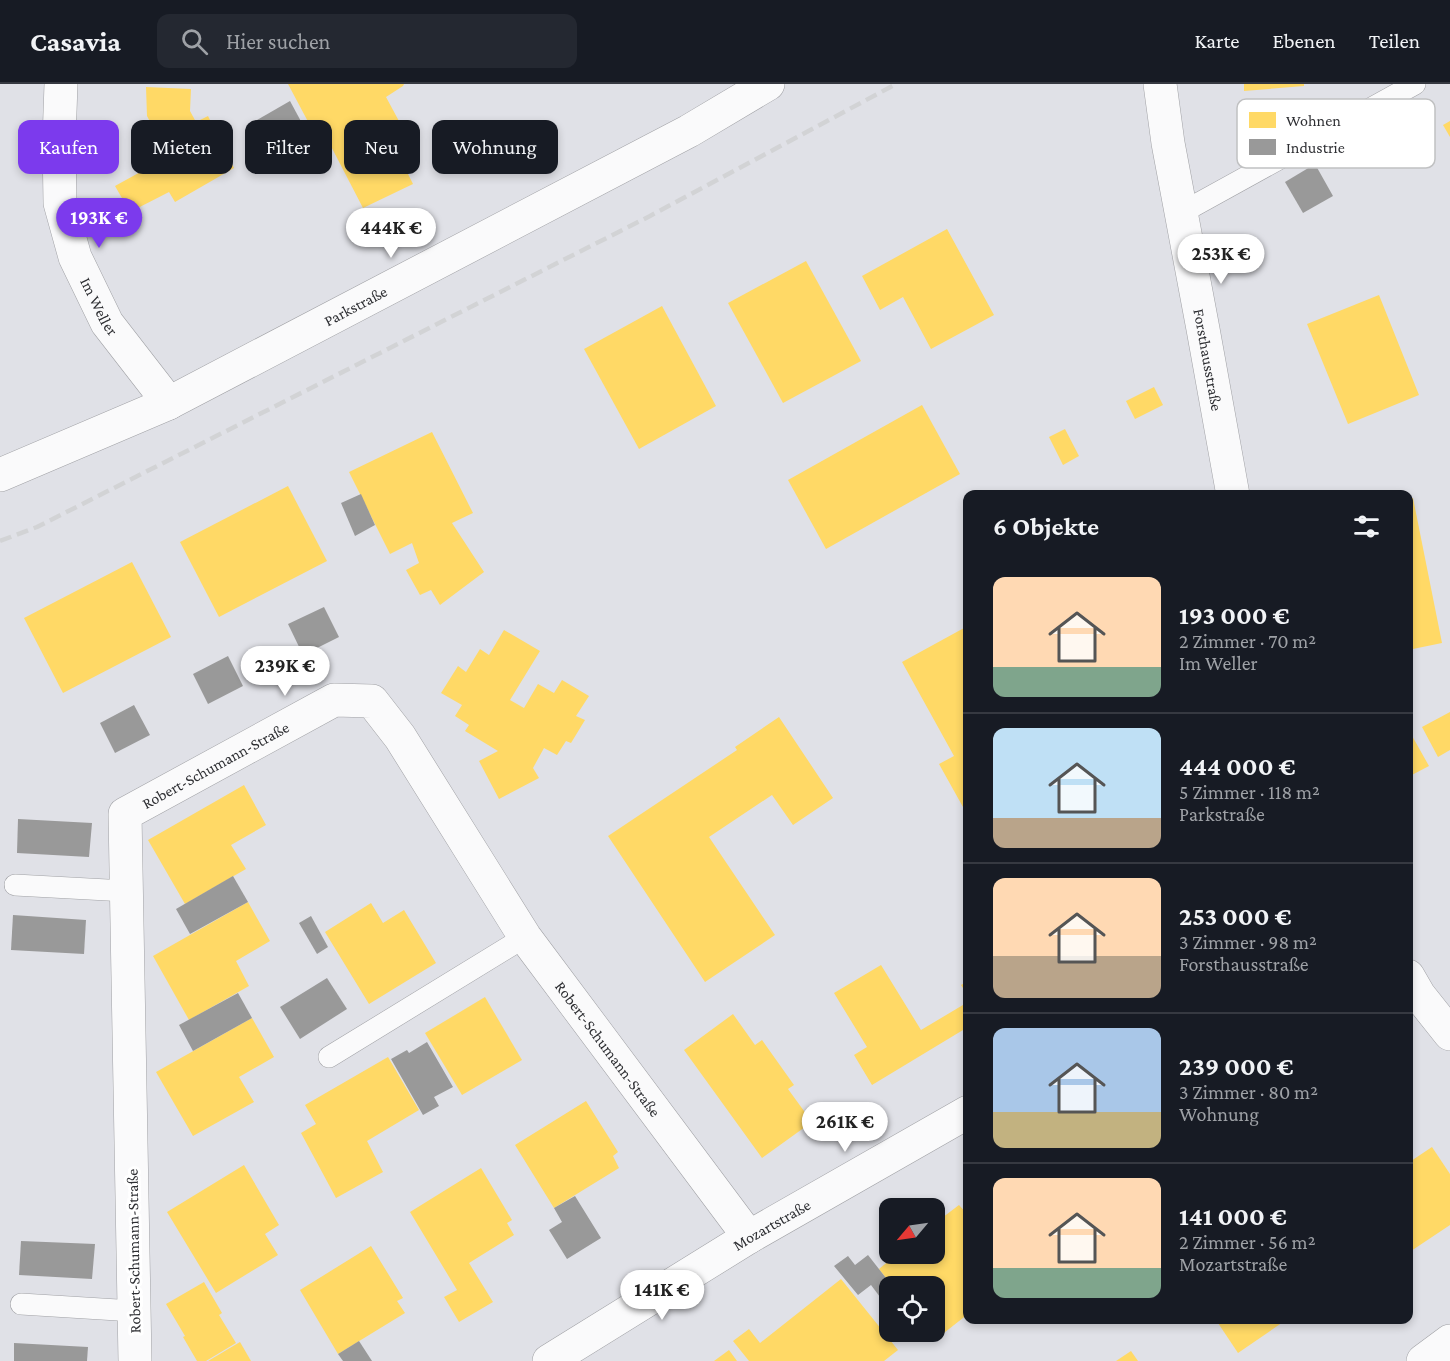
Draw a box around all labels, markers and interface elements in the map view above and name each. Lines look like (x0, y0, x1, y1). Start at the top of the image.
search box (157, 14, 577, 68)
icon: search (178, 25, 211, 58)
text: Casavia (30, 26, 121, 57)
text: Hier suchen (226, 29, 330, 54)
text: Karte (1194, 29, 1240, 53)
text: Ebenen (1273, 29, 1336, 53)
text: Teilen (1369, 29, 1420, 53)
legend (1237, 99, 1435, 168)
text: Wohnen (1286, 112, 1341, 129)
chip: Kaufen (18, 120, 119, 174)
chip: Mieten (131, 120, 233, 174)
chip: Filter (245, 120, 332, 174)
chip: Neu (344, 120, 420, 174)
chip: Wohnung (432, 120, 558, 174)
text: Industrie (1286, 139, 1345, 156)
pin: 193K € (50, 198, 148, 249)
text: 193K € (70, 206, 128, 228)
pin: 444K € (342, 208, 440, 259)
text: 444K € (360, 216, 422, 238)
pin: 253K € (1172, 234, 1270, 285)
text: 253K € (1191, 242, 1251, 264)
street label: Im Weller (77, 275, 121, 339)
street label: Parkstraße (321, 283, 390, 329)
street label: Forsthausstraße (1190, 307, 1226, 412)
icon: filters (1350, 510, 1383, 543)
text: 6 Objekte (993, 512, 1099, 541)
icon: home (1041, 601, 1113, 673)
text: 193 000 € (1179, 601, 1290, 630)
text: 2 Zimmer · 70 m² (1179, 630, 1316, 652)
pin: 239K € (236, 646, 334, 697)
text: Im Weller (1179, 652, 1258, 674)
text: 239K € (255, 654, 315, 676)
street label: Robert-Schumann-Straße (139, 718, 292, 812)
icon: home (1041, 752, 1113, 824)
text: 444 000 € (1179, 752, 1296, 781)
text: 5 Zimmer · 118 m² (1179, 781, 1320, 803)
text: Parkstraße (1179, 803, 1265, 825)
icon: home (1041, 902, 1113, 974)
text: 253 000 € (1179, 902, 1292, 931)
text: 3 Zimmer · 98 m² (1179, 931, 1317, 953)
text: Forsthausstraße (1179, 953, 1309, 975)
street label: Robert-Schumann-Straße (552, 978, 664, 1120)
icon: home (1041, 1052, 1113, 1124)
text: 239 000 € (1179, 1052, 1294, 1081)
text: 3 Zimmer · 80 m² (1179, 1081, 1318, 1103)
pin: 261K € (796, 1102, 894, 1153)
text: Wohnung (1179, 1103, 1259, 1125)
text: 261K € (816, 1110, 874, 1132)
street label: Robert-Schumann-Straße (124, 1169, 143, 1333)
street label: Mozartstraße (730, 1196, 813, 1254)
north arrow (879, 1198, 945, 1264)
map controls (879, 1198, 945, 1342)
icon: home (1041, 1202, 1113, 1274)
text: 141 000 € (1179, 1202, 1287, 1231)
text: 2 Zimmer · 56 m² (1179, 1231, 1316, 1253)
text: Mozartstraße (1179, 1253, 1287, 1275)
pin: 141K € (613, 1270, 711, 1321)
button: locate (879, 1276, 945, 1342)
text: 141K € (634, 1278, 690, 1300)

